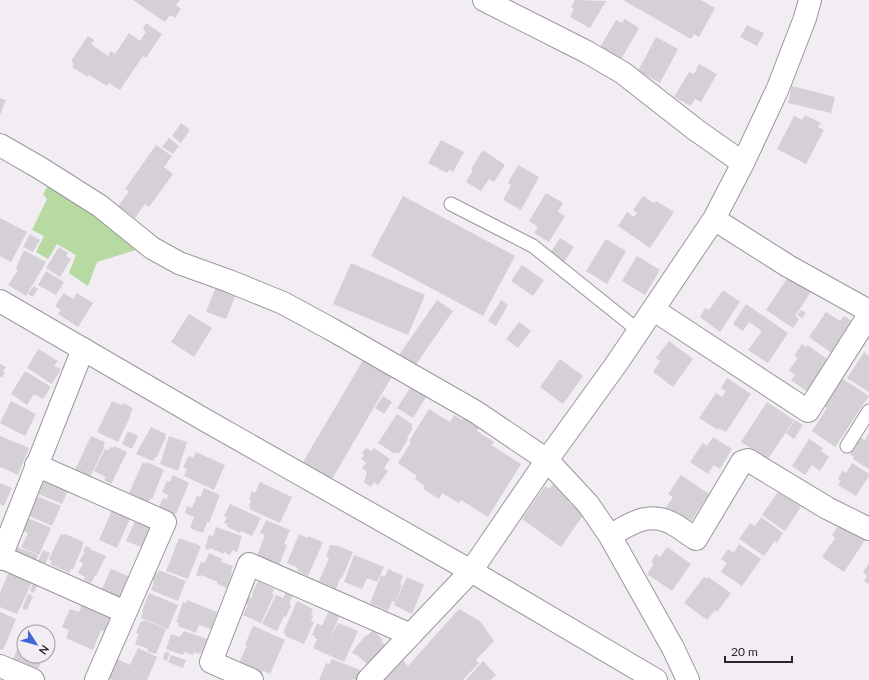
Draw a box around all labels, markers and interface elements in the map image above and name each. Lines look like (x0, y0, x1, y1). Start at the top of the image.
north arrow (16, 624, 56, 664)
scale bar (725, 638, 792, 664)
text: N (37, 643, 52, 657)
text: 20 m (731, 644, 758, 659)

